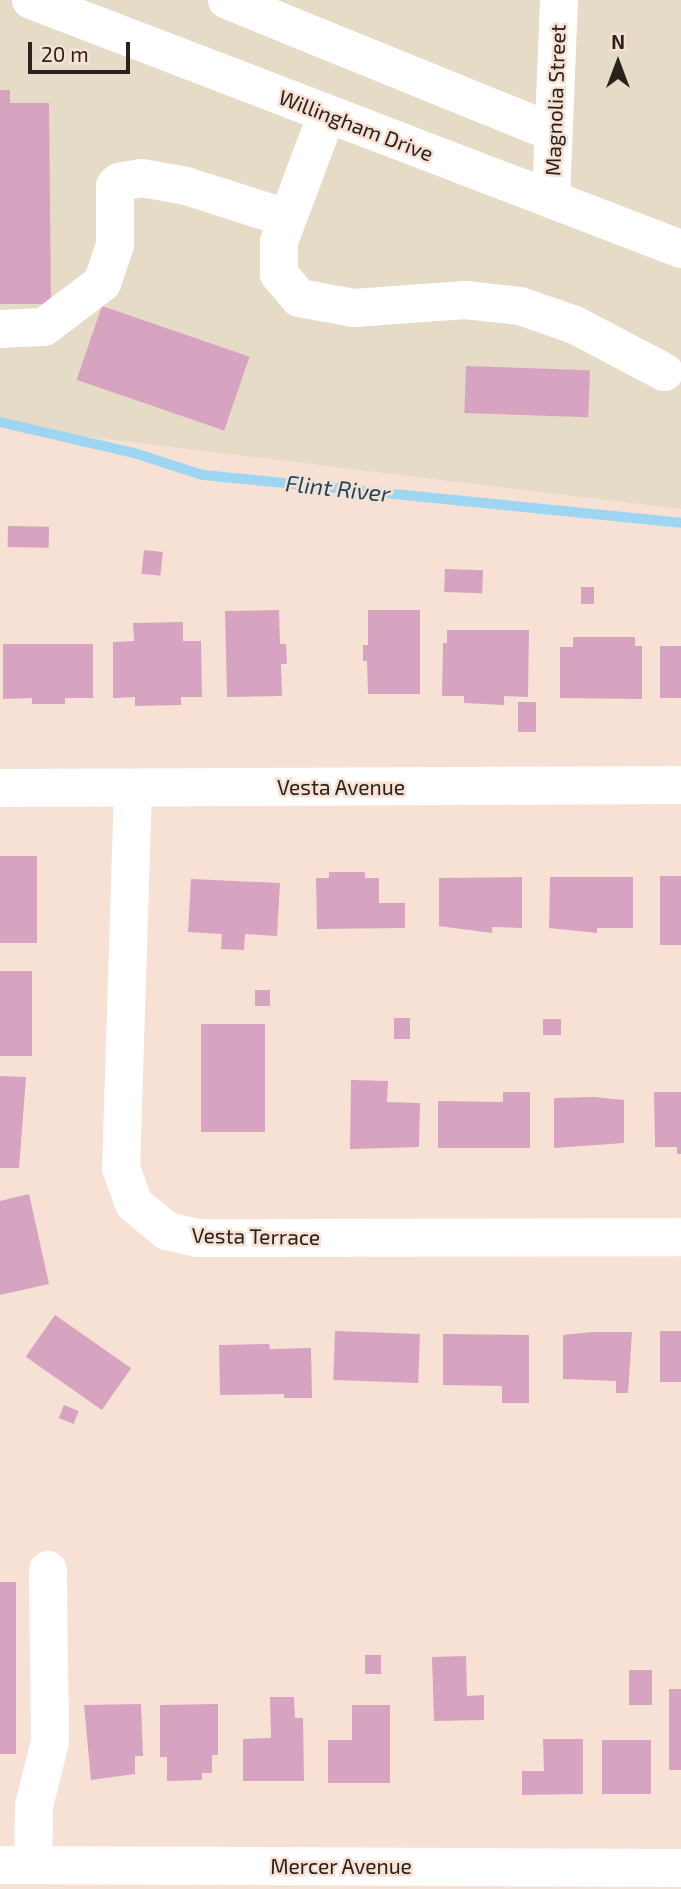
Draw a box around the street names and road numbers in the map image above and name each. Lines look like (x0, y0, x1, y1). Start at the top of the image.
street label: Magnolia Street (540, 24, 570, 176)
street label: Willingham Drive (275, 84, 437, 166)
street label: Vesta Avenue (277, 774, 405, 800)
street label: Vesta Terrace (191, 1222, 321, 1250)
street label: Mercer Avenue (270, 1853, 412, 1879)

